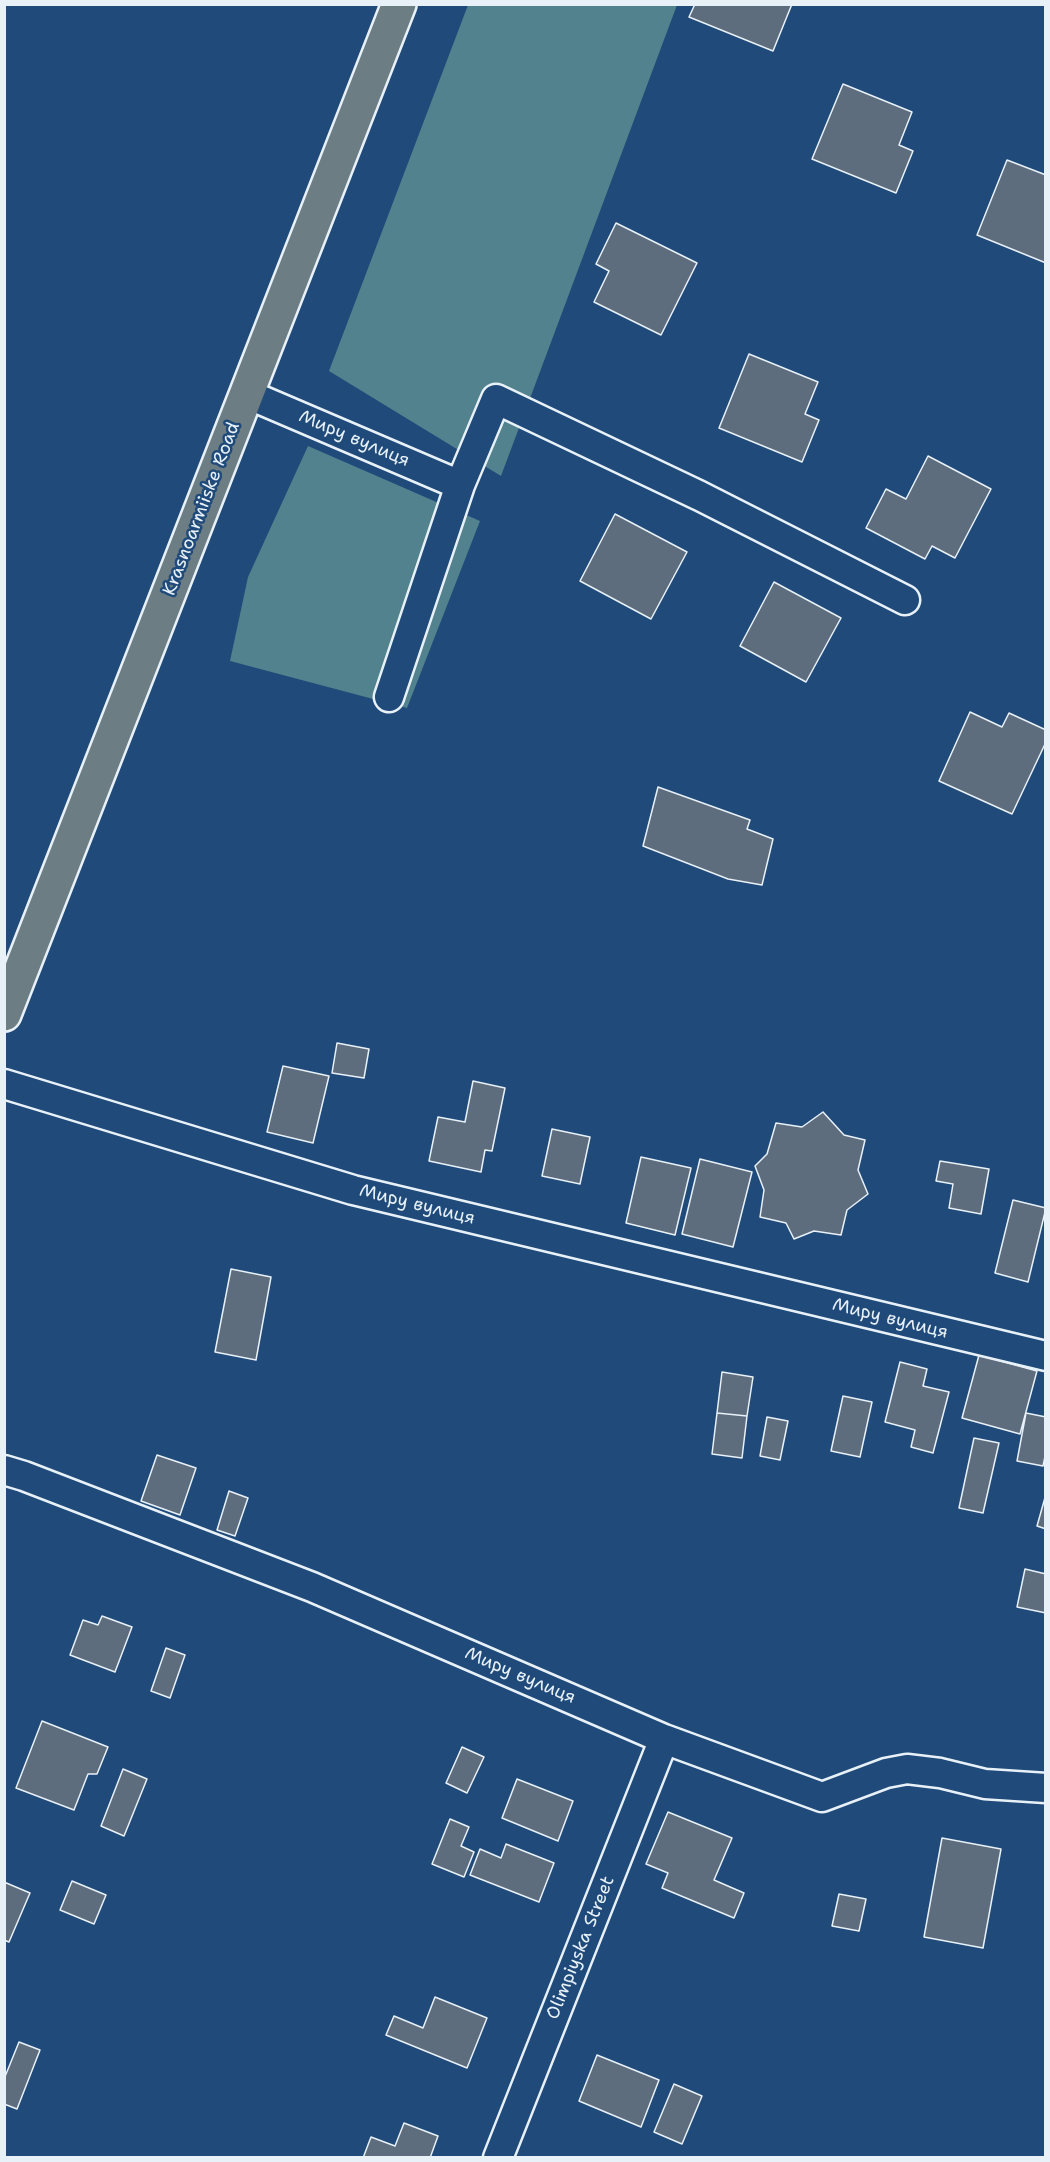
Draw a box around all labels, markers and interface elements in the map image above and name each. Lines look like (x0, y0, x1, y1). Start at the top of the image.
street label: Миру вулиця (295, 406, 413, 472)
street label: Krasnoarmiiske Road (159, 419, 245, 599)
street label: Миру вулиця (357, 1180, 477, 1230)
street label: Миру вулиця (830, 1294, 950, 1344)
street label: Миру вулиця (461, 1643, 579, 1709)
street label: Olimpiyska Street (542, 1873, 620, 2023)

